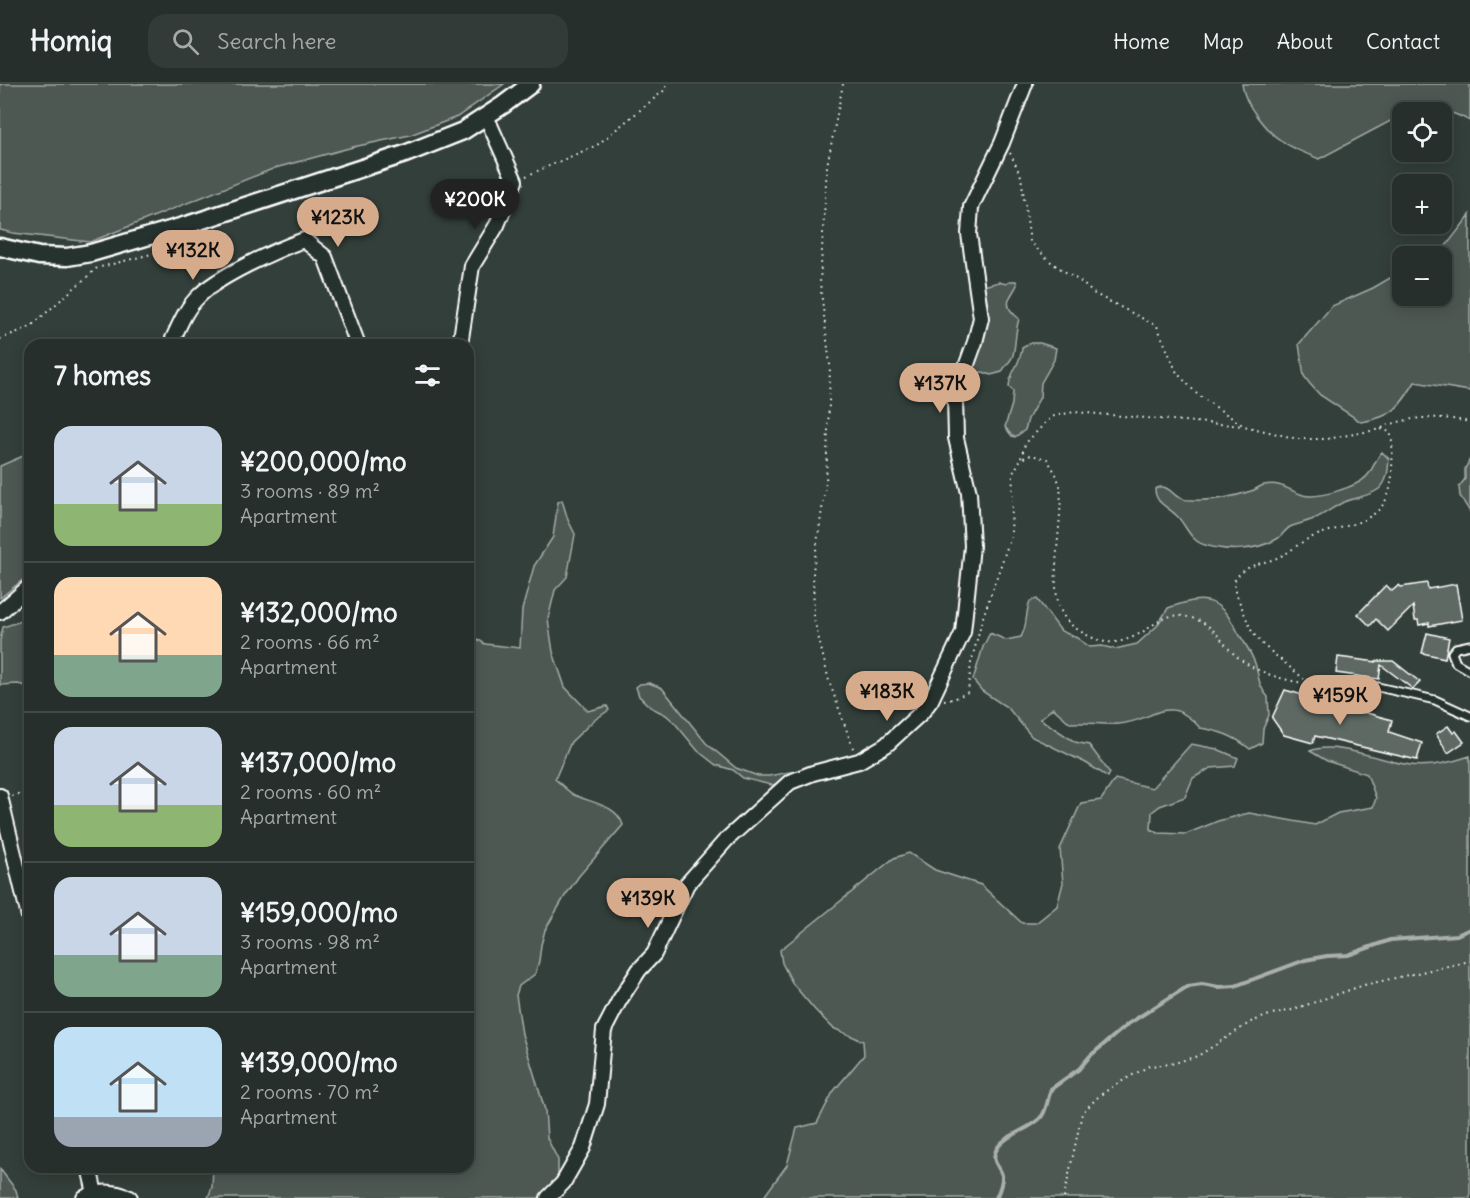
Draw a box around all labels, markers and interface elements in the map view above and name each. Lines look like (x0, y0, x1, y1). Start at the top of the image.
search box (148, 14, 568, 68)
text: Homiq (30, 23, 112, 59)
icon: search (169, 25, 202, 58)
text: Search here (217, 27, 336, 55)
text: Home (1113, 28, 1170, 55)
text: Map (1203, 28, 1244, 55)
text: About (1277, 28, 1333, 55)
text: Contact (1366, 28, 1440, 55)
map controls (1392, 102, 1452, 306)
button: locate (1392, 102, 1452, 162)
button: + (1392, 174, 1452, 234)
pin: ¥200K (433, 179, 517, 230)
text: ¥200K (444, 186, 506, 211)
pin: ¥123K (296, 197, 380, 248)
text: ¥123K (311, 204, 365, 229)
pin: ¥132K (151, 230, 235, 281)
text: ¥132K (166, 237, 220, 262)
button: − (1392, 246, 1452, 306)
text: 7 homes (54, 359, 151, 392)
icon: filters (411, 359, 444, 392)
pin: ¥137K (898, 363, 982, 414)
text: ¥137K (913, 370, 967, 395)
text: ¥200,000/mo (240, 445, 407, 478)
icon: home (102, 450, 174, 522)
text: 3 rooms · 89 m² (240, 478, 380, 503)
text: Apartment (240, 503, 337, 528)
text: ¥132,000/mo (240, 596, 398, 629)
icon: home (102, 601, 174, 673)
text: 2 rooms · 66 m² (240, 629, 380, 654)
text: Apartment (240, 654, 337, 679)
pin: ¥183K (845, 671, 929, 722)
pin: ¥159K (1298, 675, 1382, 726)
text: ¥183K (860, 678, 914, 703)
text: ¥159K (1313, 682, 1368, 707)
text: ¥137,000/mo (240, 746, 396, 779)
icon: home (102, 751, 174, 823)
text: 2 rooms · 60 m² (240, 779, 381, 804)
text: Apartment (240, 804, 337, 829)
pin: ¥139K (606, 878, 690, 929)
text: ¥139K (621, 885, 675, 910)
text: ¥159,000/mo (240, 896, 398, 929)
icon: home (102, 901, 174, 973)
text: 3 rooms · 98 m² (240, 929, 380, 954)
text: Apartment (240, 954, 337, 979)
text: ¥139,000/mo (240, 1046, 398, 1079)
icon: home (102, 1051, 174, 1123)
text: 2 rooms · 70 m² (240, 1079, 380, 1104)
text: Apartment (240, 1104, 337, 1129)

